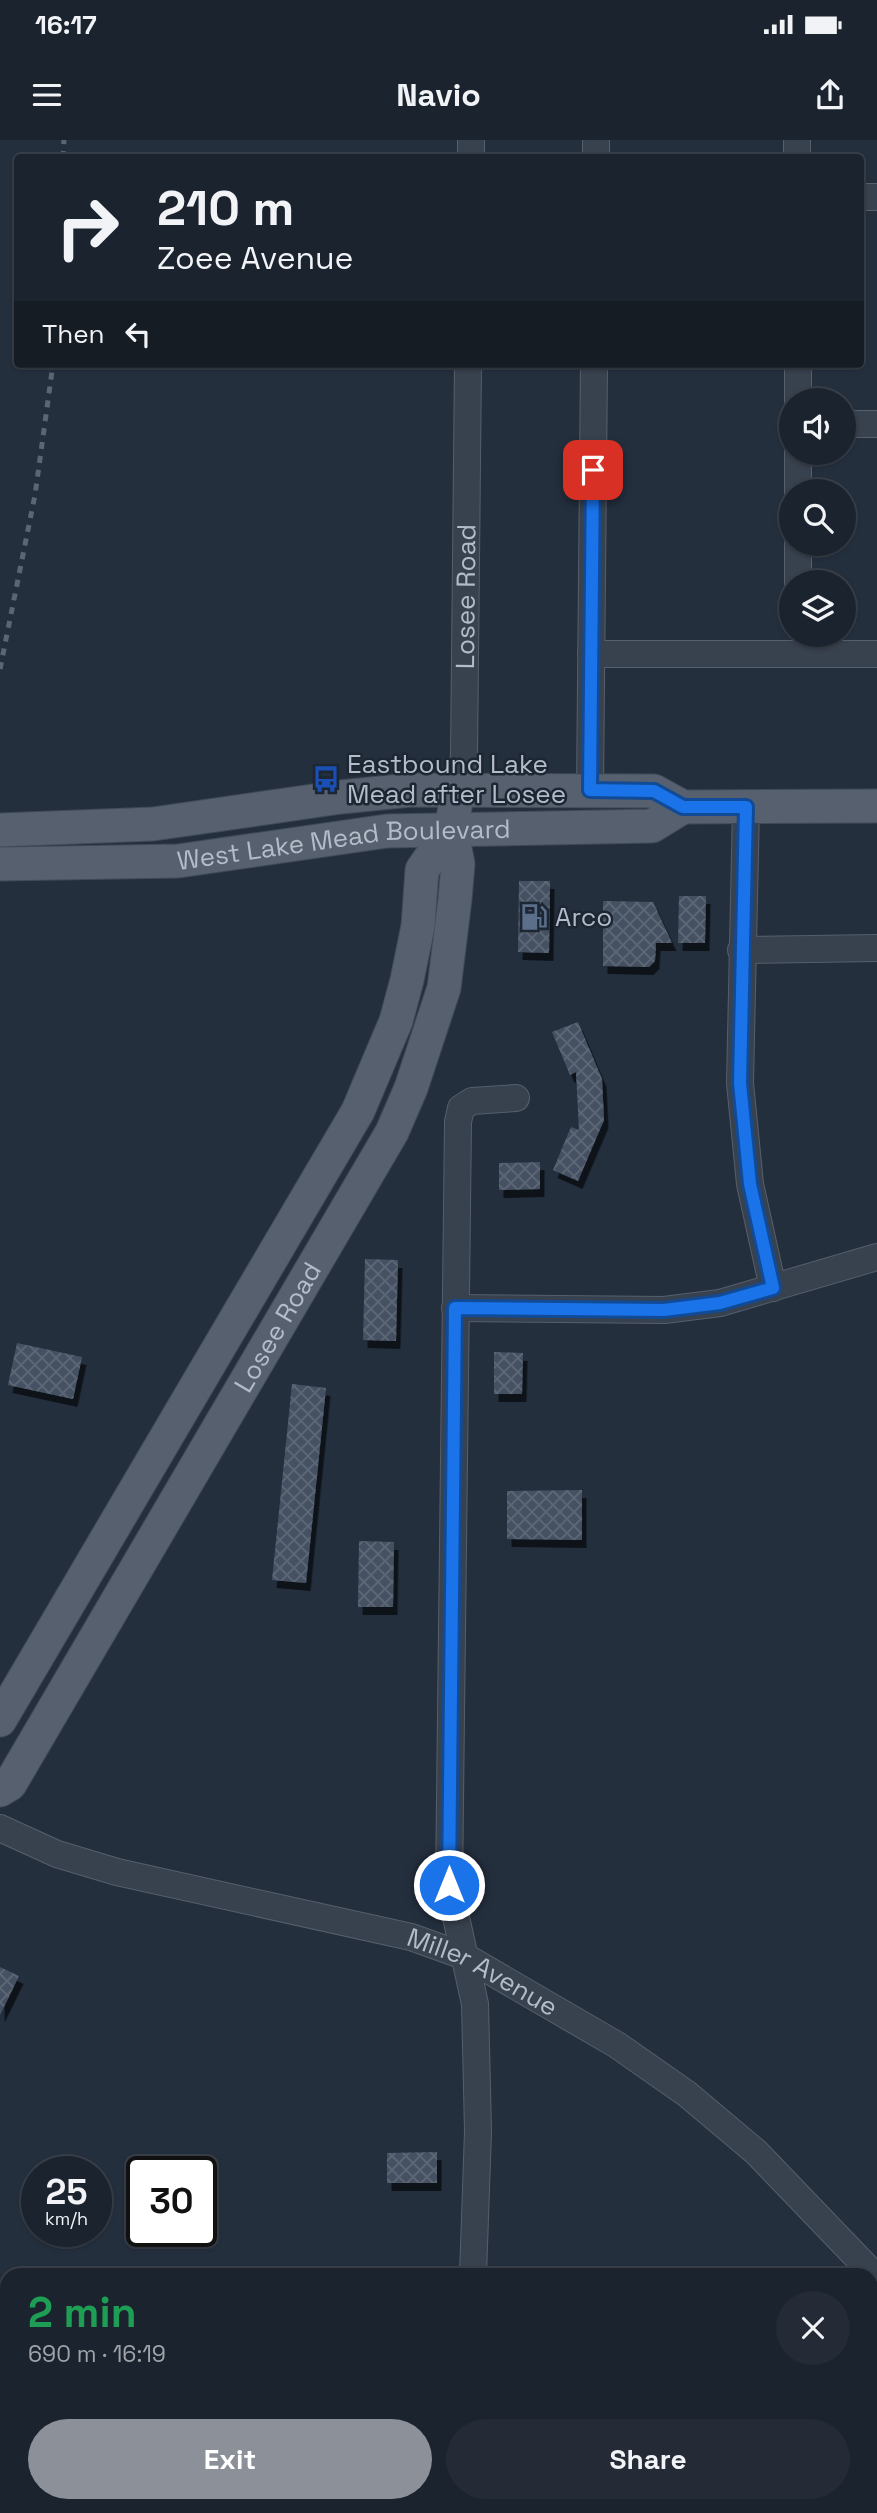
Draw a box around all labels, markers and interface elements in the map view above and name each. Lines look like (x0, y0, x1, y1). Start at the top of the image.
text: 16:17 (35, 8, 97, 42)
text: Navio (396, 75, 481, 115)
icon: menu (28, 76, 66, 114)
icon: share (811, 76, 849, 114)
text: 210 m (157, 177, 294, 239)
icon: right (42, 182, 133, 273)
text: Zoee Avenue (157, 238, 353, 278)
icon: left (119, 315, 157, 353)
text: Then (42, 317, 105, 351)
map controls (779, 388, 856, 647)
button: sound (779, 388, 856, 465)
pin (563, 440, 623, 500)
icon: arrive (574, 451, 612, 489)
button: search (779, 479, 856, 556)
street label: Losee Road (448, 524, 483, 669)
button: layers (779, 570, 856, 647)
place label: Eastbound Lake Mead after Losee (347, 747, 566, 811)
bus stop icon: Eastbound Lake Mead after Losee (311, 764, 341, 794)
street label: West Lake Mead Boulevard (175, 812, 511, 878)
place label: Arco (555, 900, 612, 934)
fuel station icon: Arco (519, 902, 549, 932)
street label: Losee Road (226, 1256, 329, 1399)
position arrow (412, 1848, 486, 1922)
street label: Miller Avenue (403, 1920, 564, 2024)
speed limit sign: 30 (126, 2156, 217, 2247)
text: 25 (46, 2170, 87, 2214)
text: km/h (45, 2207, 88, 2230)
text: 2 min (28, 2286, 137, 2339)
button: close (776, 2291, 850, 2365)
text: 690 m · 16:19 (28, 2339, 166, 2369)
button: Exit (28, 2419, 432, 2499)
button: Share (446, 2419, 850, 2499)

